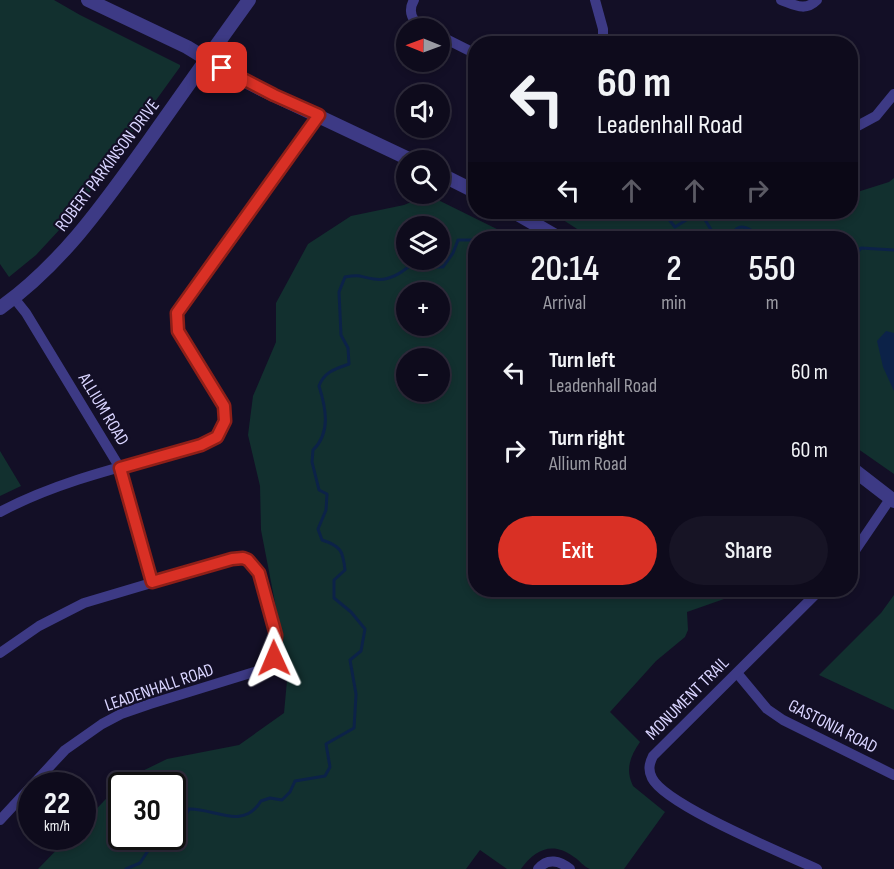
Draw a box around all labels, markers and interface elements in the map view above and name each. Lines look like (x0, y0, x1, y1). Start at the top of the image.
north arrow (396, 18, 450, 72)
map controls (396, 18, 450, 402)
pin (196, 42, 247, 93)
icon: arrive (205, 51, 238, 84)
text: 60 m (597, 58, 671, 109)
icon: left (498, 60, 576, 138)
button: sound (396, 84, 450, 138)
street label: ROBERT PARKINSON DRIVE (51, 95, 164, 235)
text: Leadenhall Road (597, 109, 743, 141)
button: search (396, 150, 450, 204)
icon: left (552, 174, 585, 207)
icon: ahead (615, 174, 648, 207)
icon: ahead (678, 174, 711, 207)
icon: right (741, 174, 774, 207)
button: layers (396, 216, 450, 270)
text: 20:14 (530, 248, 599, 291)
text: 2 (666, 248, 682, 291)
text: 550 (749, 248, 796, 291)
button: + (396, 282, 450, 336)
text: Arrival (543, 291, 586, 315)
text: min (661, 291, 686, 315)
text: m (766, 291, 779, 315)
text: Turn left (549, 347, 615, 374)
button: − (396, 348, 450, 402)
icon: left (498, 356, 531, 389)
text: 60 m (791, 359, 828, 386)
street label: ALLIUM ROAD (73, 368, 133, 449)
text: Leadenhall Road (549, 374, 657, 398)
text: Turn right (549, 425, 625, 452)
icon: right (498, 434, 531, 467)
text: 60 m (791, 437, 828, 464)
text: Allium Road (549, 452, 627, 476)
button: Exit (498, 516, 657, 585)
button: Share (669, 516, 828, 585)
position arrow (242, 626, 306, 690)
street label: MONUMENT TRAIL (642, 652, 733, 744)
street label: LEADENHALL ROAD (102, 659, 216, 716)
street label: GASTONIA ROAD (785, 695, 881, 758)
speed limit sign: 30 (108, 772, 186, 850)
text: 22 (44, 786, 70, 822)
text: km/h (44, 817, 70, 836)

